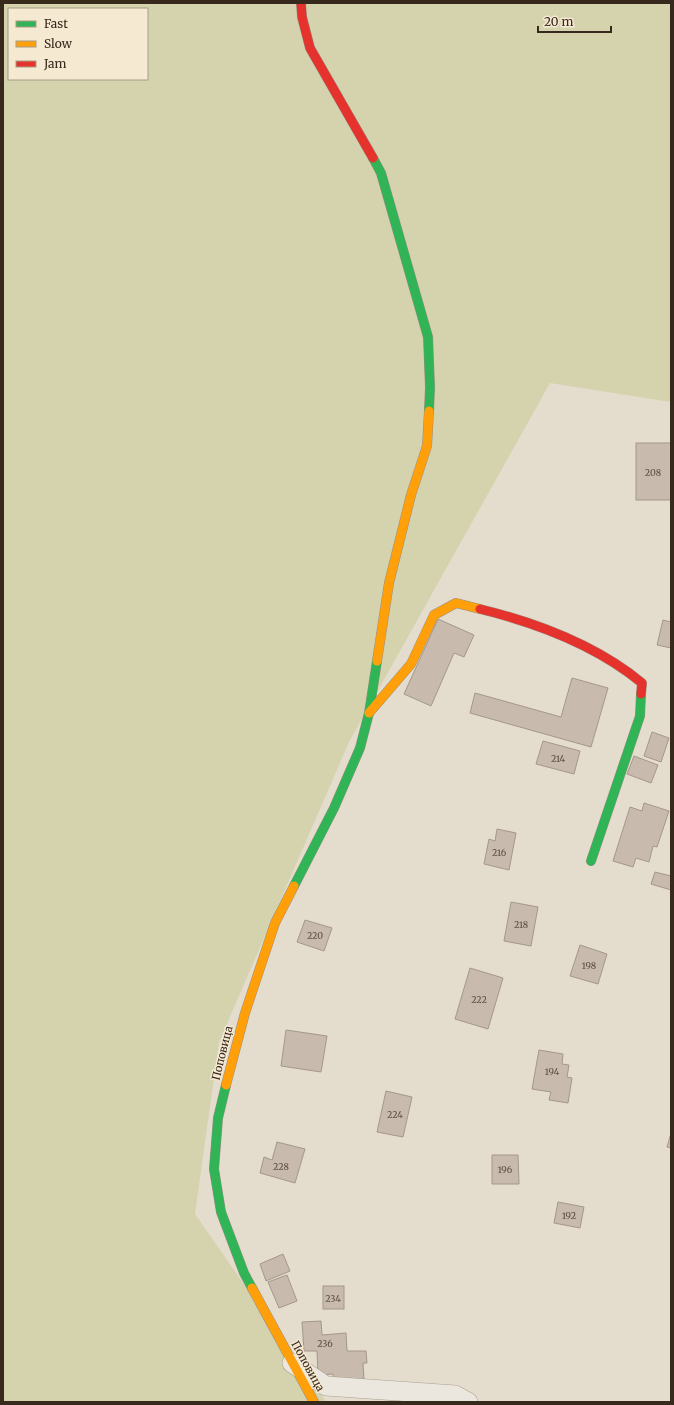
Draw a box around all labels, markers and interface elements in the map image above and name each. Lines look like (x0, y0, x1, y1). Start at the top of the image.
legend (8, 8, 148, 80)
scale bar (538, 8, 611, 34)
text: 20 m (544, 14, 573, 29)
text: Fast (44, 16, 68, 31)
text: Slow (44, 36, 73, 51)
text: Jam (43, 56, 67, 71)
house number: 208 (645, 467, 661, 478)
house number: 214 (551, 753, 566, 764)
house number: 216 (492, 847, 507, 858)
house number: 218 (514, 919, 528, 930)
house number: 220 (307, 930, 323, 941)
house number: 198 (582, 960, 596, 971)
house number: 222 (471, 994, 487, 1005)
street label: Поповица (208, 1024, 236, 1082)
house number: 194 (545, 1066, 560, 1077)
house number: 224 (387, 1109, 403, 1120)
house number: 228 (273, 1161, 289, 1172)
house number: 196 (498, 1164, 513, 1175)
house number: 192 (562, 1210, 576, 1221)
house number: 234 (325, 1293, 341, 1304)
street label: Поповица (288, 1338, 328, 1394)
house number: 236 (317, 1338, 333, 1349)

